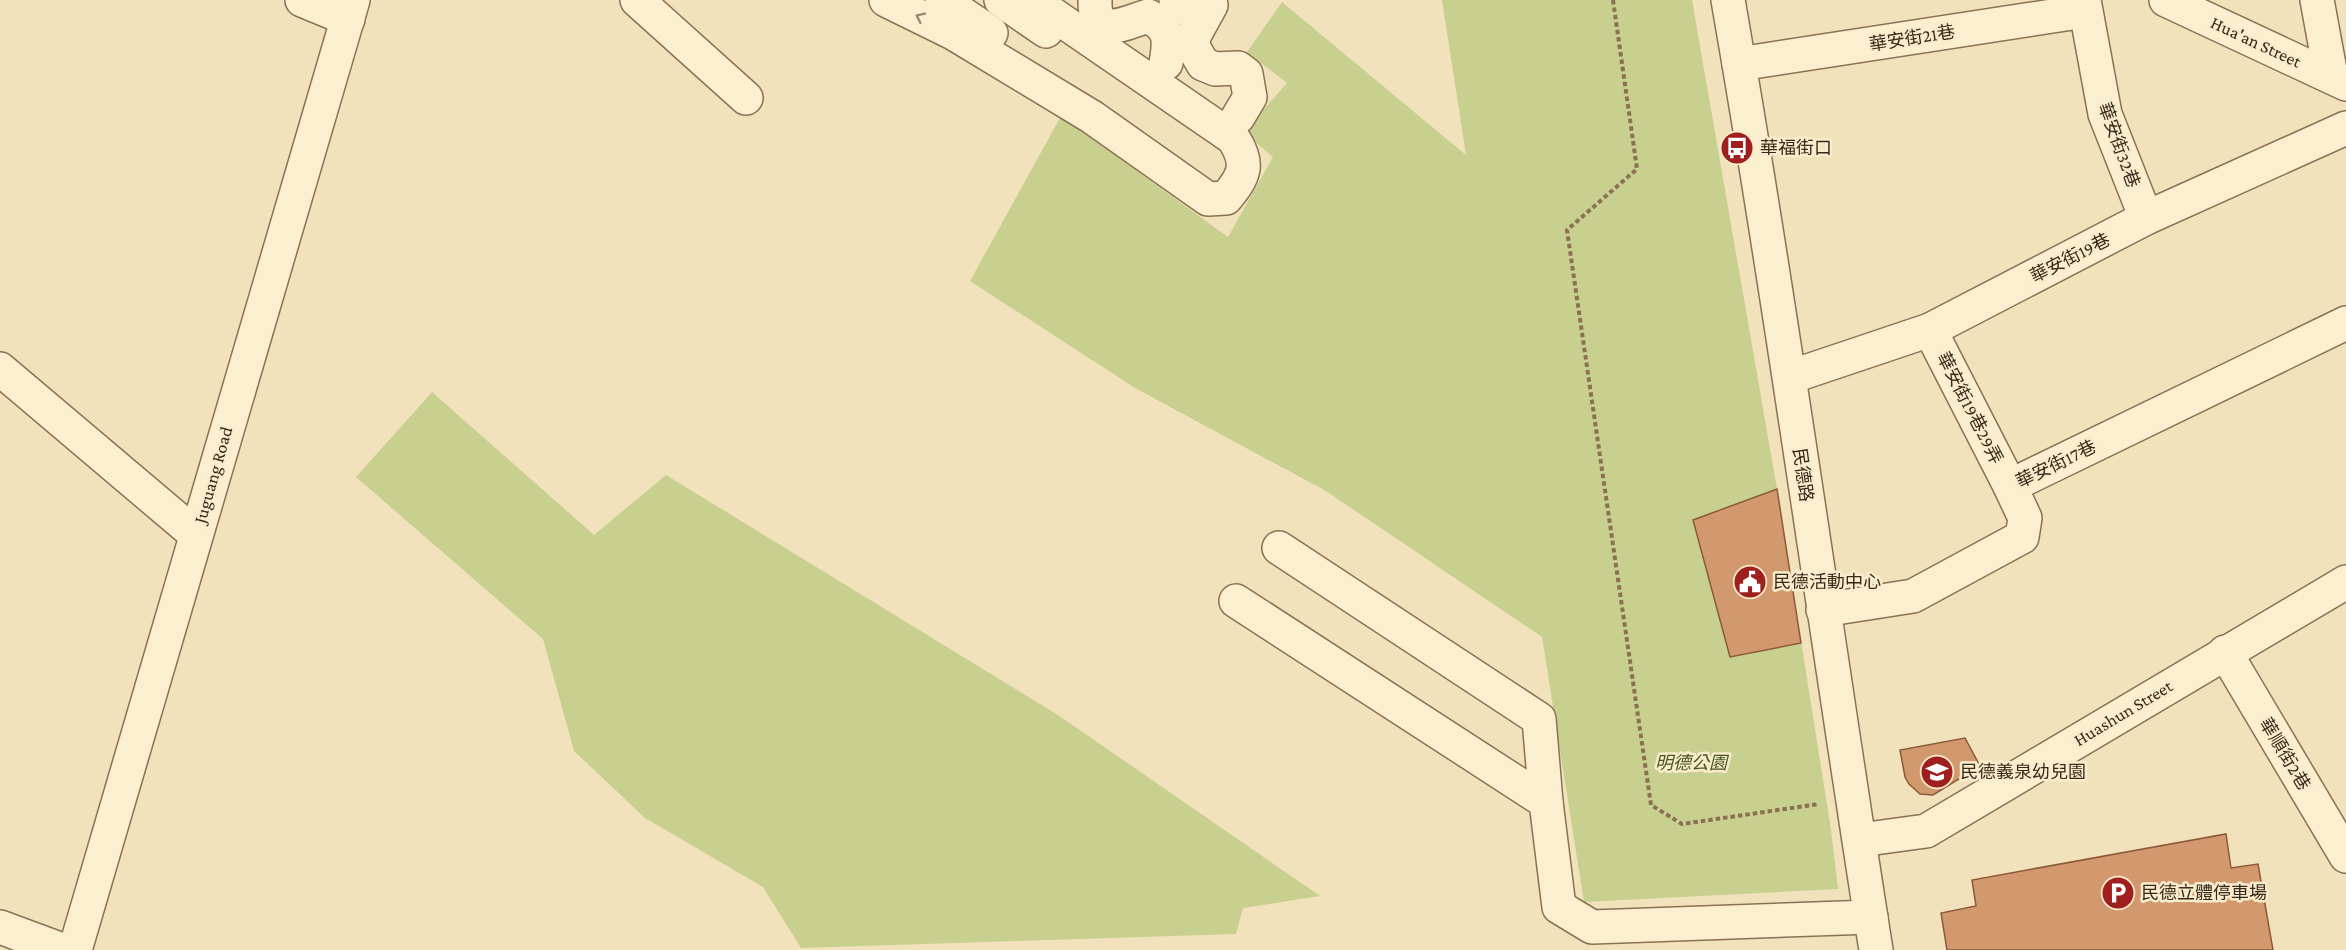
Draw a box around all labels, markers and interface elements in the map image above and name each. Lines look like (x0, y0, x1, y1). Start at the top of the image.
one-way arrow (915, 12, 926, 24)
street label: Hua'an Street (2208, 12, 2305, 72)
street label: 華安街21巷 (1868, 21, 1956, 55)
street label: 華安街32巷 (2094, 100, 2144, 190)
bus stop icon: 華福街口 (1719, 130, 1755, 166)
place label: 華福街口 (1760, 138, 1832, 158)
street label: 華安街19巷 (2027, 229, 2113, 287)
street label: 華安街19巷29弄 (1933, 349, 2007, 467)
street label: Juguang Road (189, 424, 237, 528)
street label: 華安街17巷 (2013, 436, 2099, 492)
street label: 民德路 (1789, 447, 1817, 503)
public building icon: 民德活動中心 (1732, 564, 1768, 600)
place label: 民德活動中心 (1773, 572, 1881, 592)
street label: Huashun Street (2070, 675, 2177, 750)
street label: 華順街2巷 (2256, 714, 2314, 794)
park label: 明德公園 (1655, 753, 1730, 773)
school or university icon: 民德義泉幼兒園 (1919, 754, 1955, 790)
place label: 民德義泉幼兒園 (1960, 762, 2086, 782)
parking icon: 民德立體停車場 (2100, 875, 2136, 911)
place label: 民德立體停車場 (2141, 883, 2267, 903)

